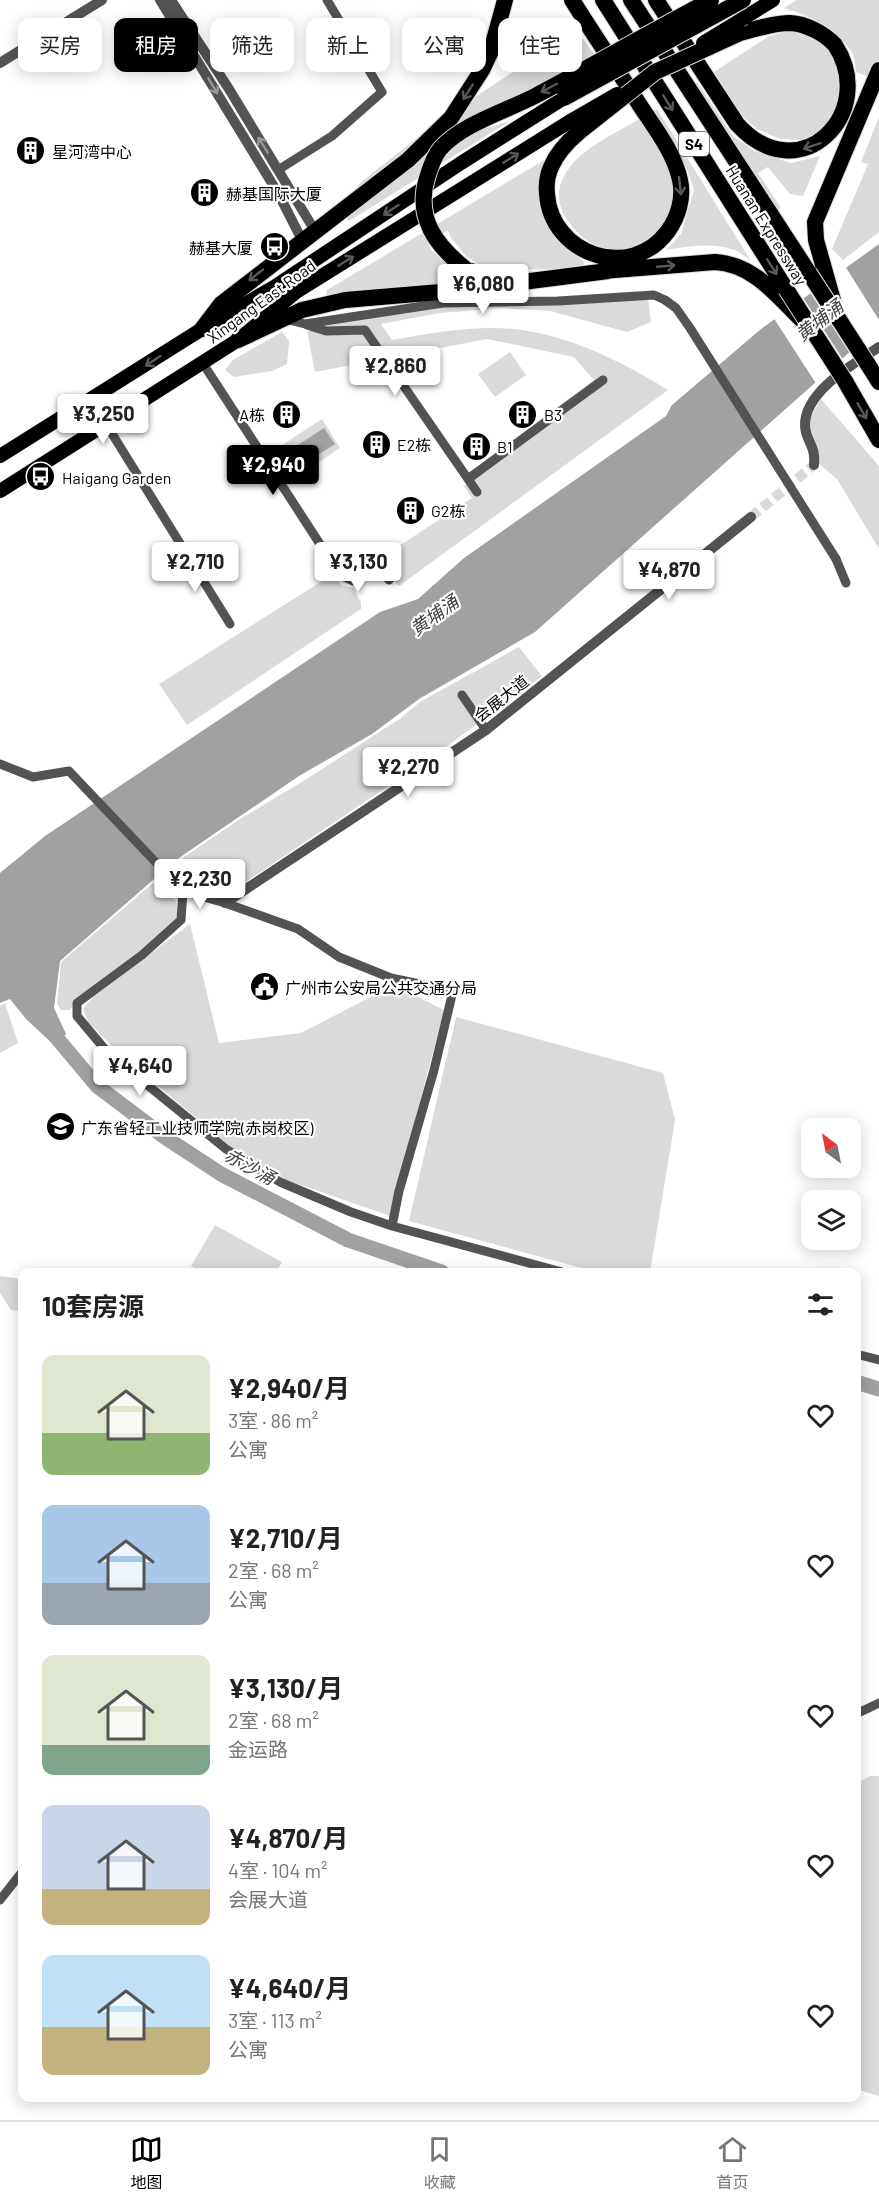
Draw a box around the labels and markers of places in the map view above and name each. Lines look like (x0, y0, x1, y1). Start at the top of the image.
building icon: 星河湾中心 (15, 135, 47, 167)
place label: 星河湾中心 (52, 142, 132, 161)
building icon: 赫基国际大厦 (189, 177, 221, 209)
place label: 赫基国际大厦 (226, 184, 322, 203)
bus stop icon: 赫基大厦 (258, 231, 290, 263)
place label: 赫基大厦 (189, 238, 253, 257)
pin: ¥6,080 (434, 264, 532, 315)
pin: ¥2,860 (346, 346, 444, 397)
pin: ¥3,250 (54, 394, 152, 445)
building icon: A栋 (270, 398, 302, 430)
building icon: B3 (507, 398, 539, 430)
place label: A栋 (239, 405, 265, 424)
place label: B3 (544, 405, 562, 424)
building icon: E2栋 (360, 428, 392, 460)
building icon: B1 (460, 430, 492, 462)
place label: E2栋 (397, 435, 431, 454)
place label: B1 (497, 437, 513, 456)
pin: ¥2,940 (224, 445, 322, 496)
bus stop icon: Haigang Garden (25, 461, 57, 493)
place label: Haigang Garden (62, 468, 171, 487)
building icon: G2栋 (394, 494, 426, 526)
place label: G2栋 (431, 501, 465, 520)
pin: ¥2,710 (146, 542, 244, 593)
pin: ¥3,130 (309, 542, 407, 593)
pin: ¥4,870 (620, 550, 718, 601)
pin: ¥2,270 (359, 747, 457, 798)
pin: ¥2,230 (151, 859, 249, 910)
public building icon: 广州市公安局公共交通分局 (248, 971, 280, 1003)
place label: 广州市公安局公共交通分局 (285, 978, 477, 997)
pin: ¥4,640 (91, 1046, 189, 1097)
school or university icon: 广东省轻工业技师学院(赤岗校区) (44, 1111, 76, 1143)
place label: 广东省轻工业技师学院(赤岗校区) (81, 1118, 314, 1137)

